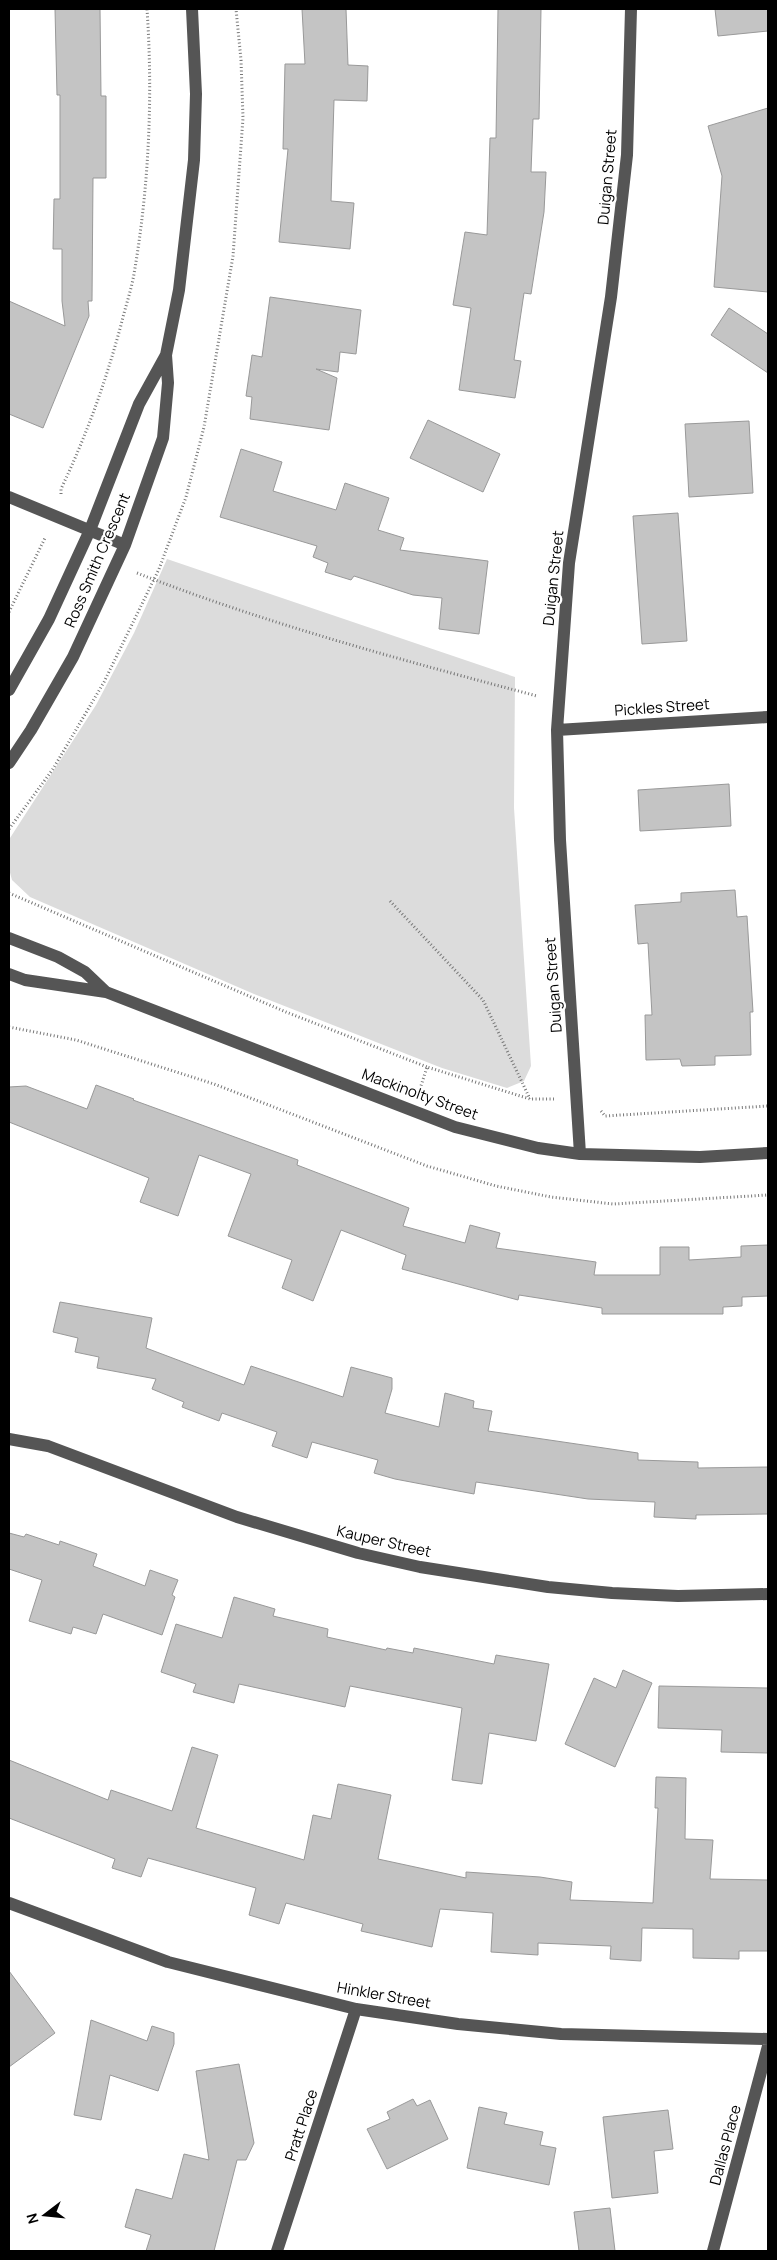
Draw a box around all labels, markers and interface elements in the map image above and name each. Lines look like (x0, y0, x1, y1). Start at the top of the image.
street label: Duigan Street (592, 128, 622, 226)
street label: Ross Smith Crescent (59, 489, 135, 631)
street label: Duigan Street (538, 529, 568, 627)
street label: Pickles Street (614, 693, 710, 721)
street label: Duigan Street (539, 937, 567, 1033)
street label: Mackinolty Street (359, 1063, 481, 1125)
street label: Kauper Street (335, 1520, 433, 1562)
street label: Hinkler Street (335, 1976, 433, 2014)
street label: Pratt Place (280, 2086, 323, 2164)
street label: Dallas Place (704, 2102, 746, 2187)
north arrow (20, 2190, 70, 2240)
text: N (22, 2211, 43, 2226)

